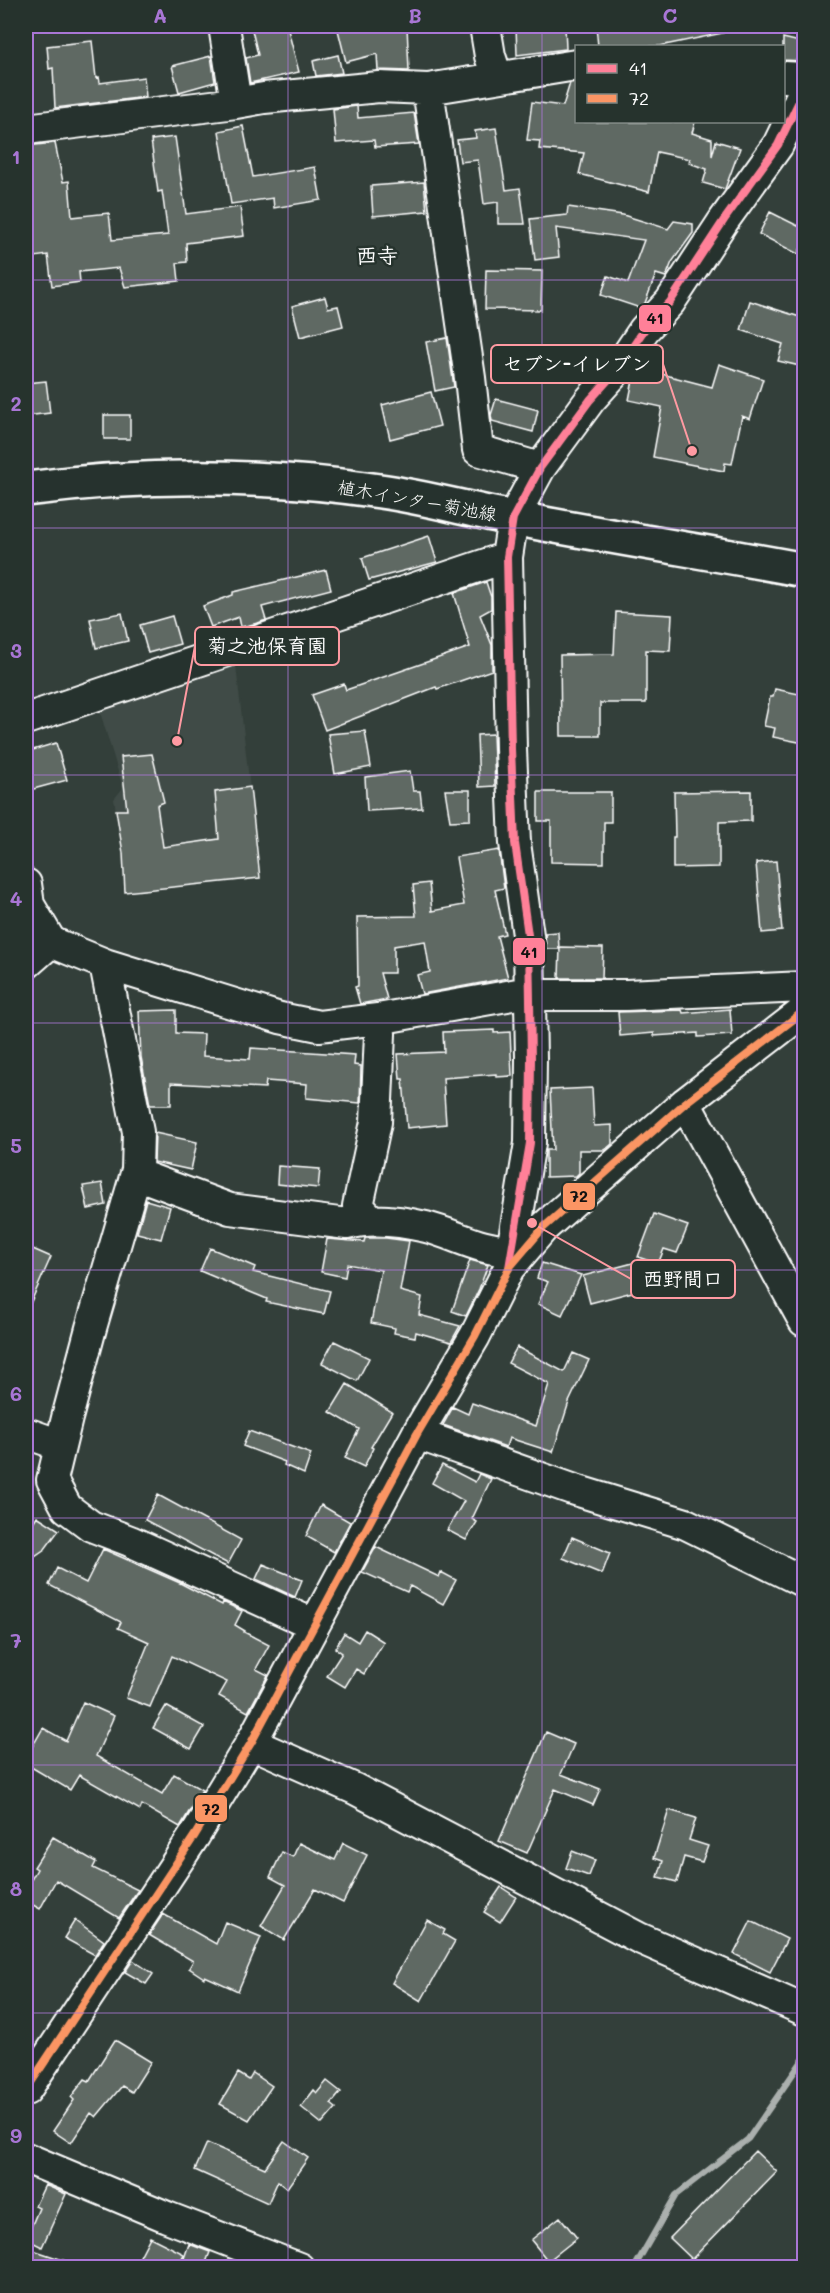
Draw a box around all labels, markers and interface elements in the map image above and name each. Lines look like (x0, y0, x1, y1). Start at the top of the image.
text: A (153, 2, 167, 28)
text: B (408, 2, 422, 28)
text: C (663, 2, 678, 28)
legend (575, 45, 785, 123)
text: 41 (629, 56, 648, 80)
text: 72 (629, 86, 649, 110)
text: 1 (12, 143, 20, 169)
district label: 西寺 (356, 241, 398, 268)
line badge: 41 (638, 304, 672, 333)
text: 41 (646, 307, 664, 328)
callout: セブン-イレブン (491, 345, 663, 383)
text: セブン-イレブン (503, 350, 651, 376)
text: 2 (10, 390, 22, 416)
street label: 植木インター菊池線 (336, 474, 499, 526)
callout: 菊之池保育園 (195, 627, 339, 665)
text: 菊之池保育園 (207, 632, 327, 658)
text: 3 (10, 637, 22, 663)
text: 4 (10, 885, 23, 911)
line badge: 41 (512, 937, 546, 966)
text: 41 (520, 941, 538, 962)
text: 5 (10, 1132, 22, 1158)
line badge: 72 (562, 1182, 596, 1211)
text: 72 (570, 1185, 588, 1206)
callout: 西野間口 (631, 1260, 735, 1298)
text: 西野間口 (643, 1265, 723, 1291)
text: 6 (10, 1380, 22, 1406)
text: 7 (10, 1627, 22, 1653)
line badge: 72 (194, 1794, 228, 1823)
text: 72 (202, 1798, 220, 1819)
text: 8 (10, 1875, 22, 1901)
text: 9 (10, 2122, 22, 2148)

